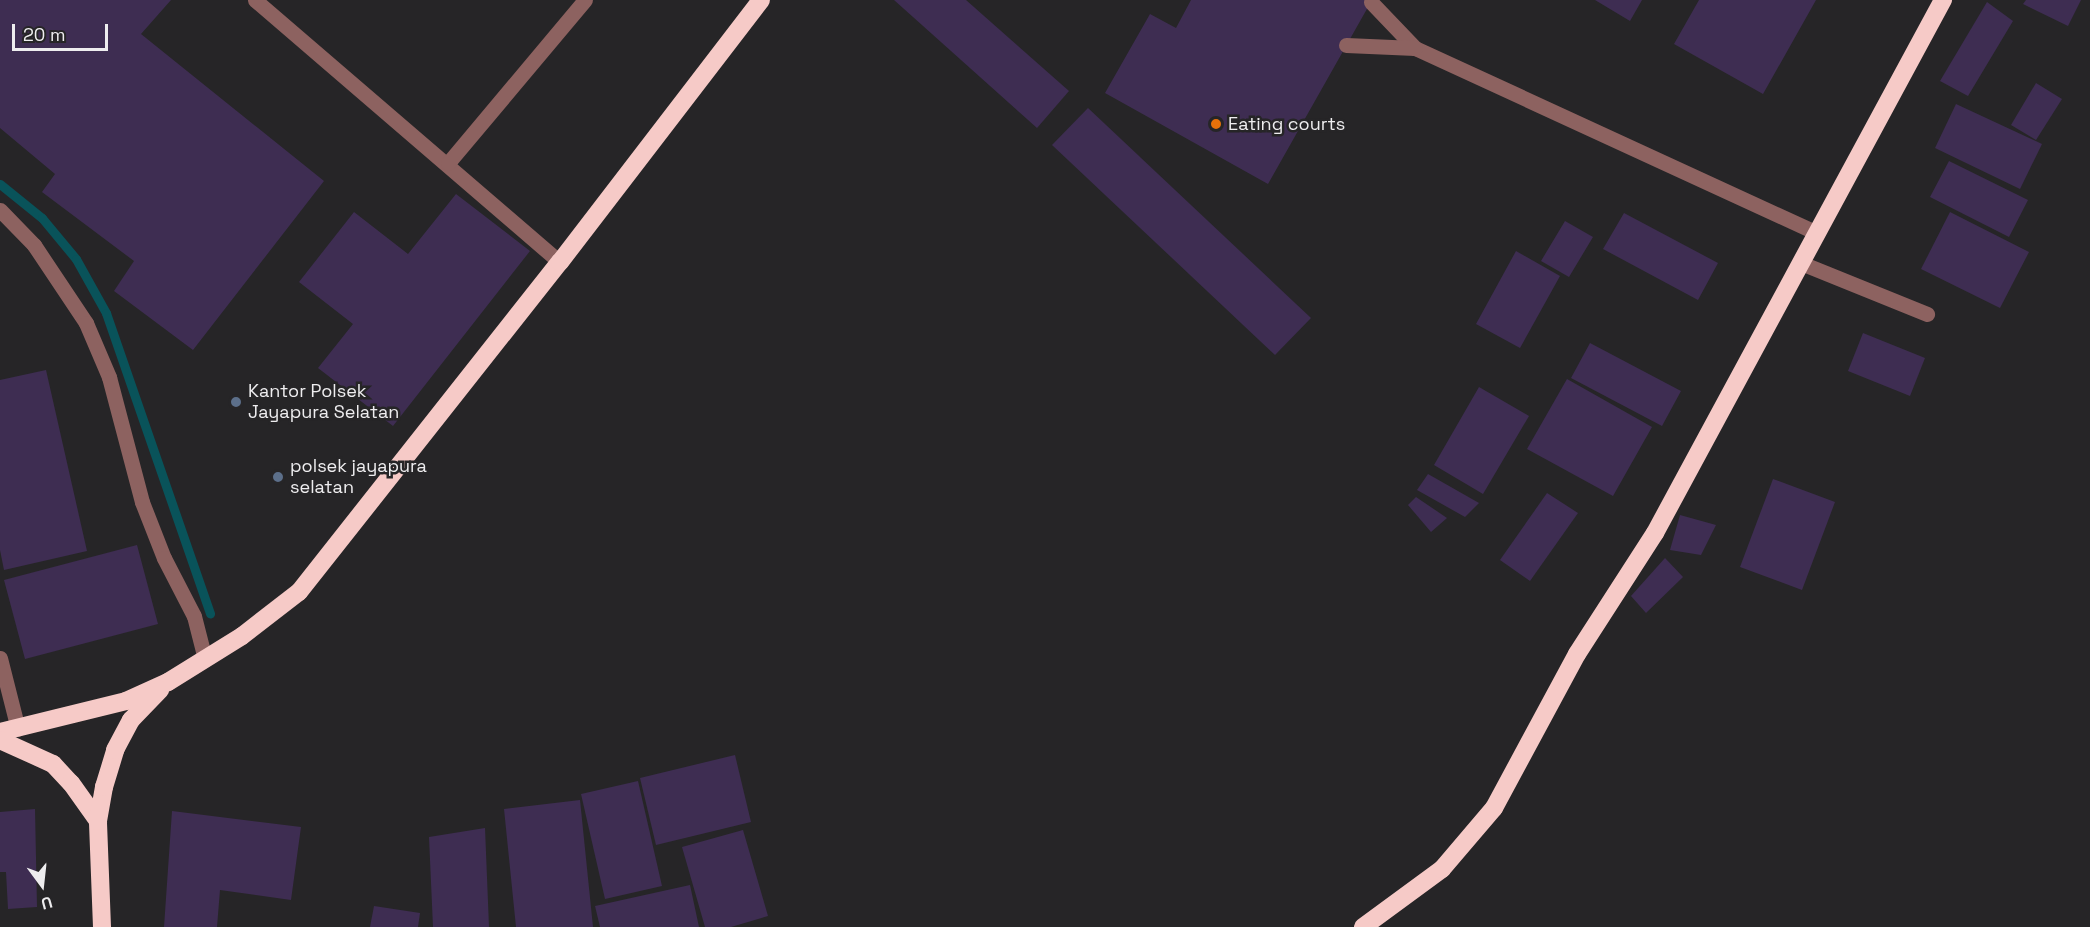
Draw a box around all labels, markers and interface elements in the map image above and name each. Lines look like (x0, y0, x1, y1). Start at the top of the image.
scale bar (15, 12, 111, 50)
text: 20 m (23, 23, 66, 46)
place label: Eating courts (1228, 113, 1345, 135)
marker: Eating courts (1209, 117, 1223, 131)
place label: Kantor Polsek Jayapura Selatan (248, 381, 399, 424)
marker: Kantor Polsek Jayapura Selatan (229, 395, 243, 409)
place label: polsek jayapura selatan (290, 456, 427, 498)
marker: polsek jayapura selatan (271, 470, 285, 484)
north arrow (12, 855, 72, 915)
text: U (39, 891, 55, 914)

